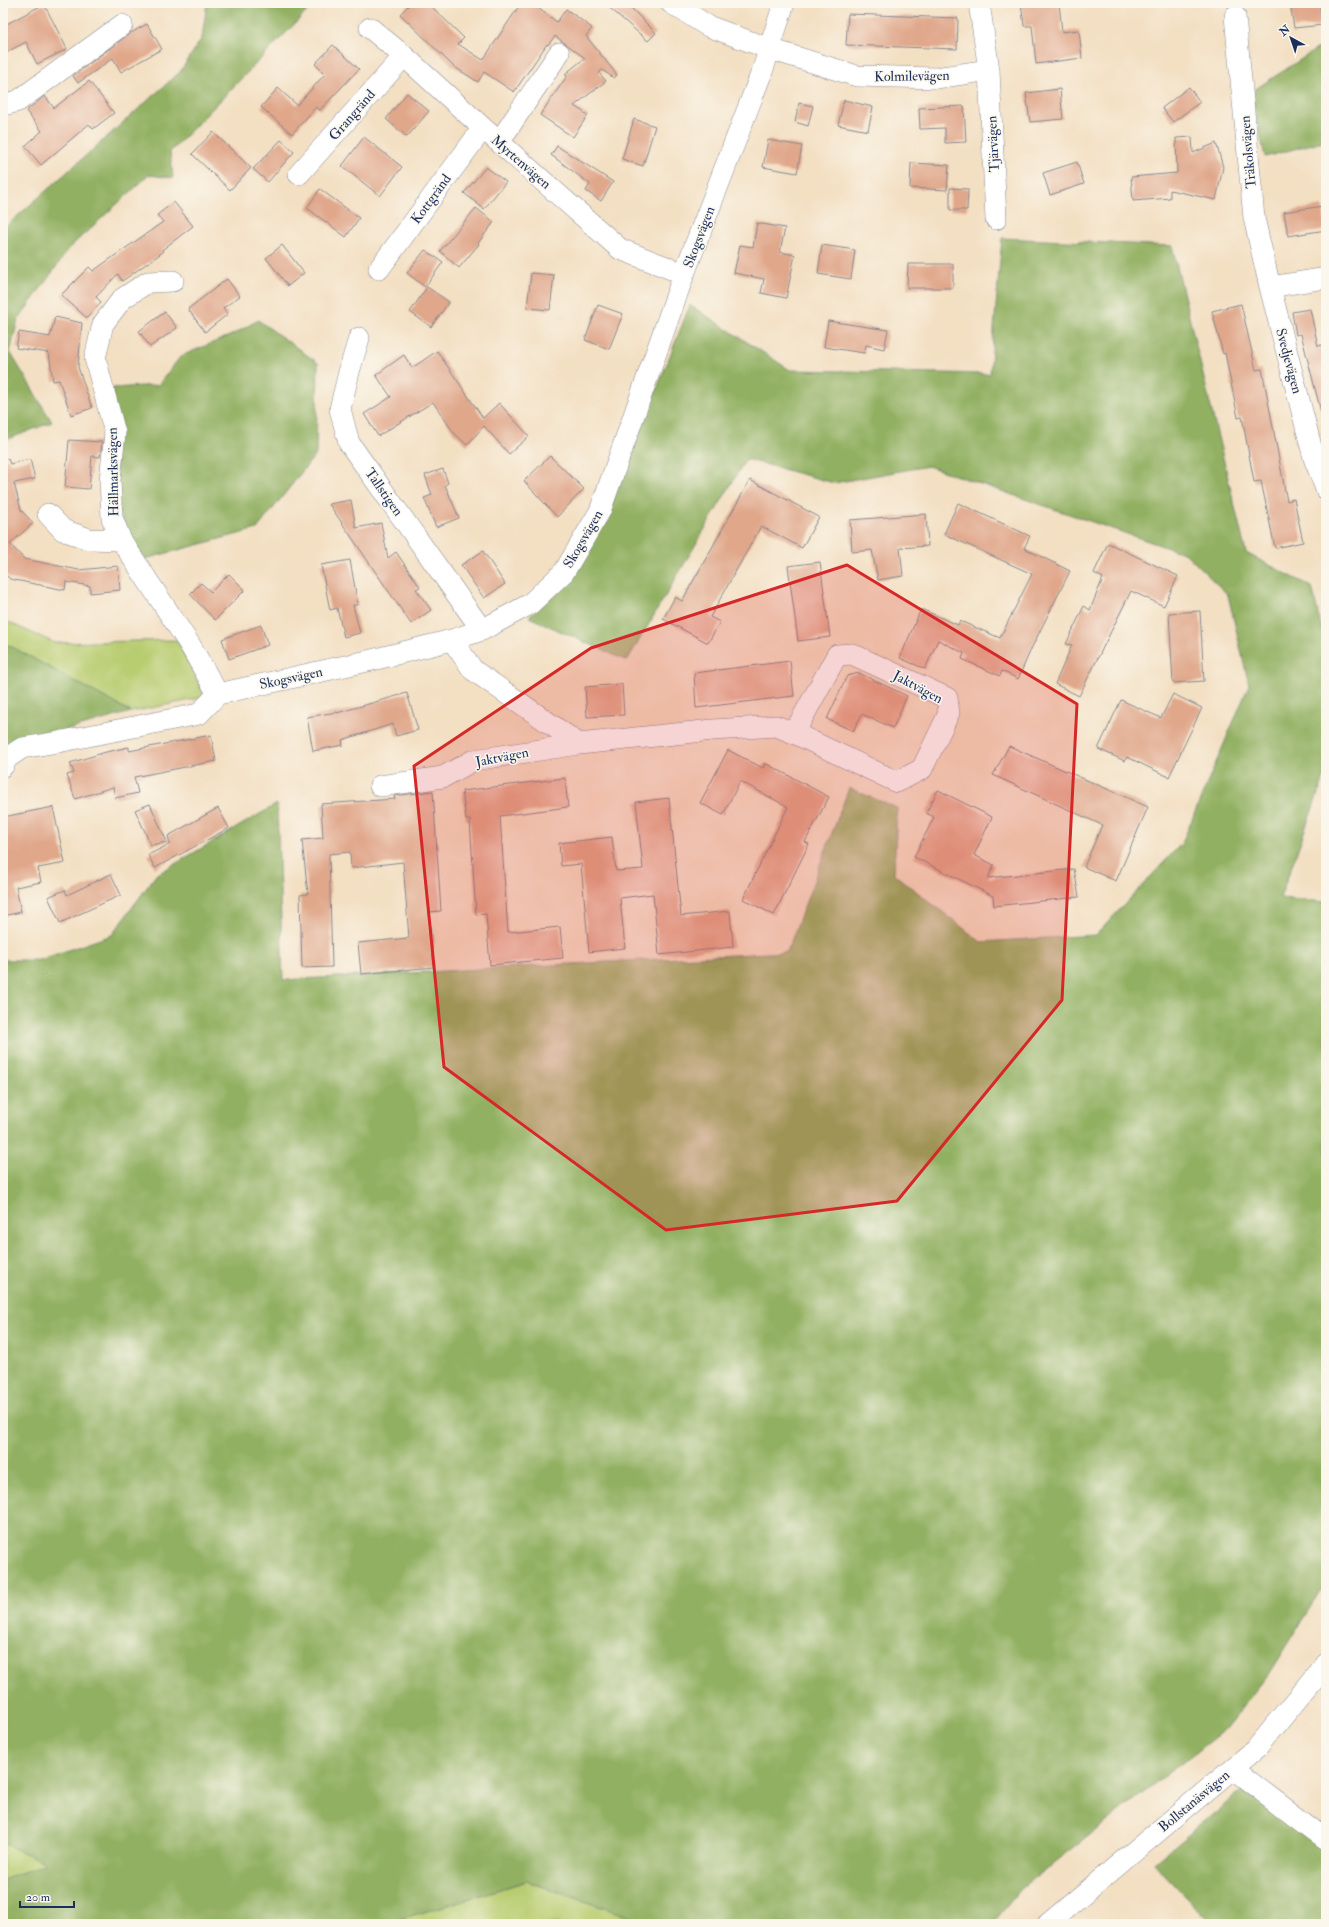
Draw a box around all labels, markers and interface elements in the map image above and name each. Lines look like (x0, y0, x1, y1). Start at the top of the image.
north arrow (1271, 18, 1311, 58)
text: N (1276, 22, 1294, 40)
street label: Kolmilevägen (874, 67, 950, 85)
street label: Grangränd (325, 86, 379, 144)
street label: Tjärvägen (983, 115, 1003, 173)
street label: Träkolsvägen (1236, 115, 1260, 189)
street label: Myrtenvägen (487, 131, 554, 193)
street label: Kottgränd (407, 171, 455, 227)
street label: Skogsvägen (680, 204, 718, 270)
street label: Svedjevägen (1272, 326, 1306, 396)
street label: Hällmarksvägen (104, 427, 122, 517)
street label: Tallstigen (361, 465, 407, 519)
street label: Skogsvägen (560, 507, 606, 571)
street label: Skogsvägen (258, 663, 324, 693)
street label: Jaktvägen (889, 666, 946, 707)
street label: Jaktvägen (473, 744, 530, 771)
street label: Bollstanäsvägen (1155, 1766, 1233, 1836)
scale bar (20, 1883, 74, 1909)
text: 20 m (26, 1890, 51, 1905)

